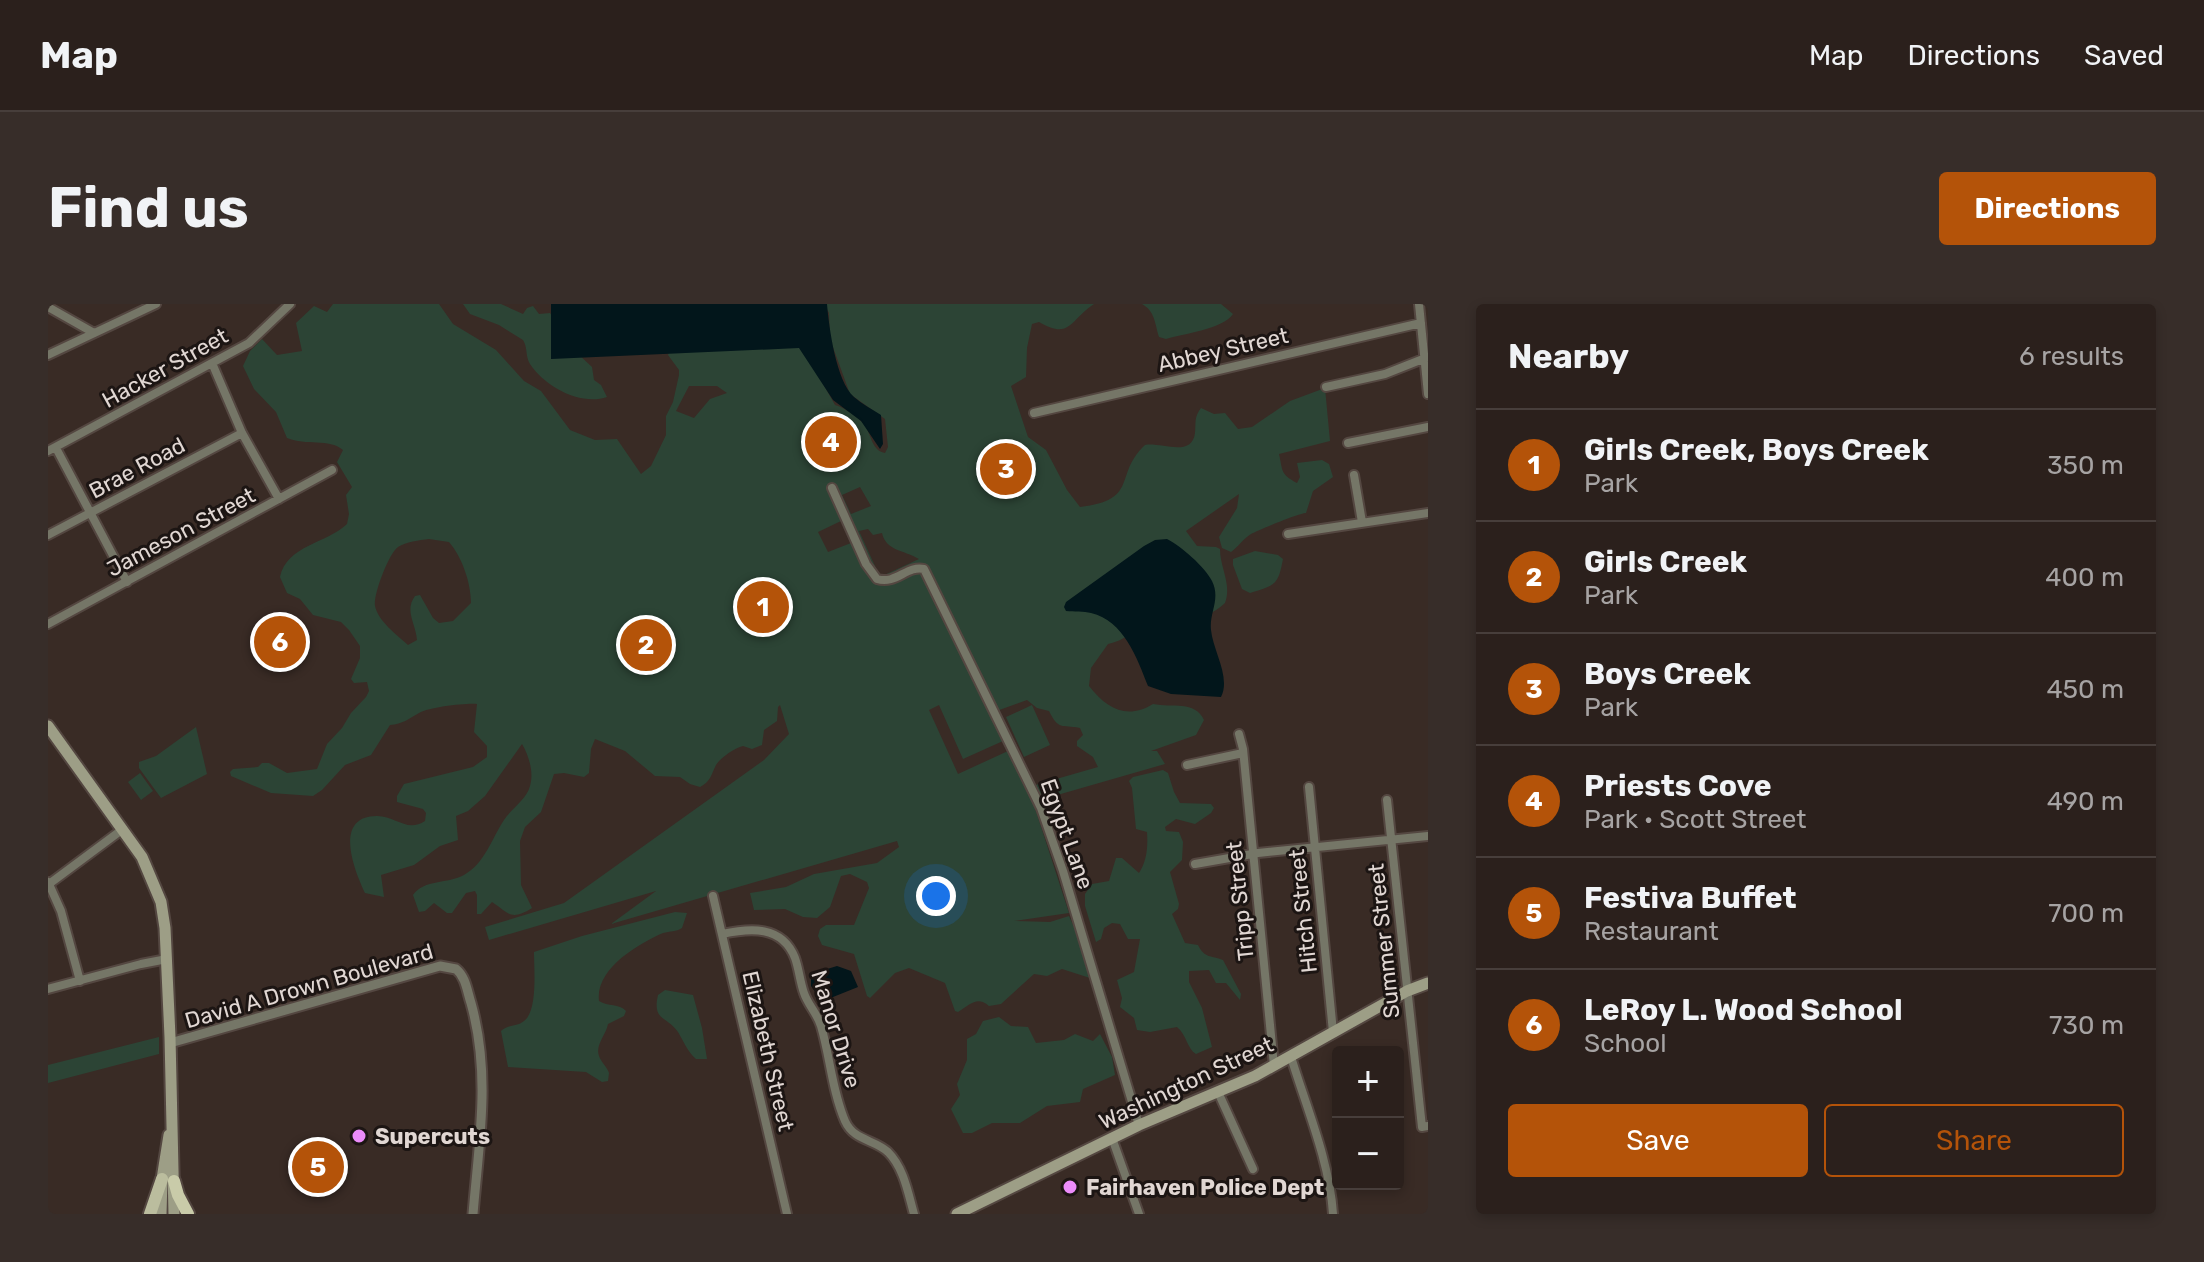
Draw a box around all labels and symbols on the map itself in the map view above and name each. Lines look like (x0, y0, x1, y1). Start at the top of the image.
street label: Hacker Street (97, 322, 233, 414)
street label: Abbey Street (1155, 322, 1291, 378)
pin: 4 (805, 412, 857, 472)
street label: Brae Road (84, 431, 190, 505)
pin: 3 (980, 439, 1032, 499)
street label: Jameson Street (102, 481, 260, 582)
pin: 1 (737, 577, 789, 637)
pin: 6 (254, 612, 306, 672)
pin: 2 (620, 615, 672, 675)
street label: Egypt Lane (1035, 775, 1099, 893)
street label: Tripp Street (1220, 840, 1260, 962)
street label: Hitch Street (1283, 847, 1323, 974)
street label: Summer Street (1362, 862, 1406, 1020)
your location (916, 876, 956, 916)
street label: David A Drown Boulevard (182, 938, 436, 1034)
street label: Manor Drive (805, 967, 867, 1091)
street label: Elizabeth Street (736, 968, 800, 1134)
street label: Washington Street (1095, 1031, 1278, 1135)
place label: Supercuts (375, 1123, 490, 1150)
marker: Supercuts (350, 1127, 368, 1145)
pin: 5 (292, 1137, 344, 1197)
place label: Fairhaven Police Dept (1086, 1174, 1324, 1201)
marker: Fairhaven Police Dept (1061, 1178, 1079, 1196)

